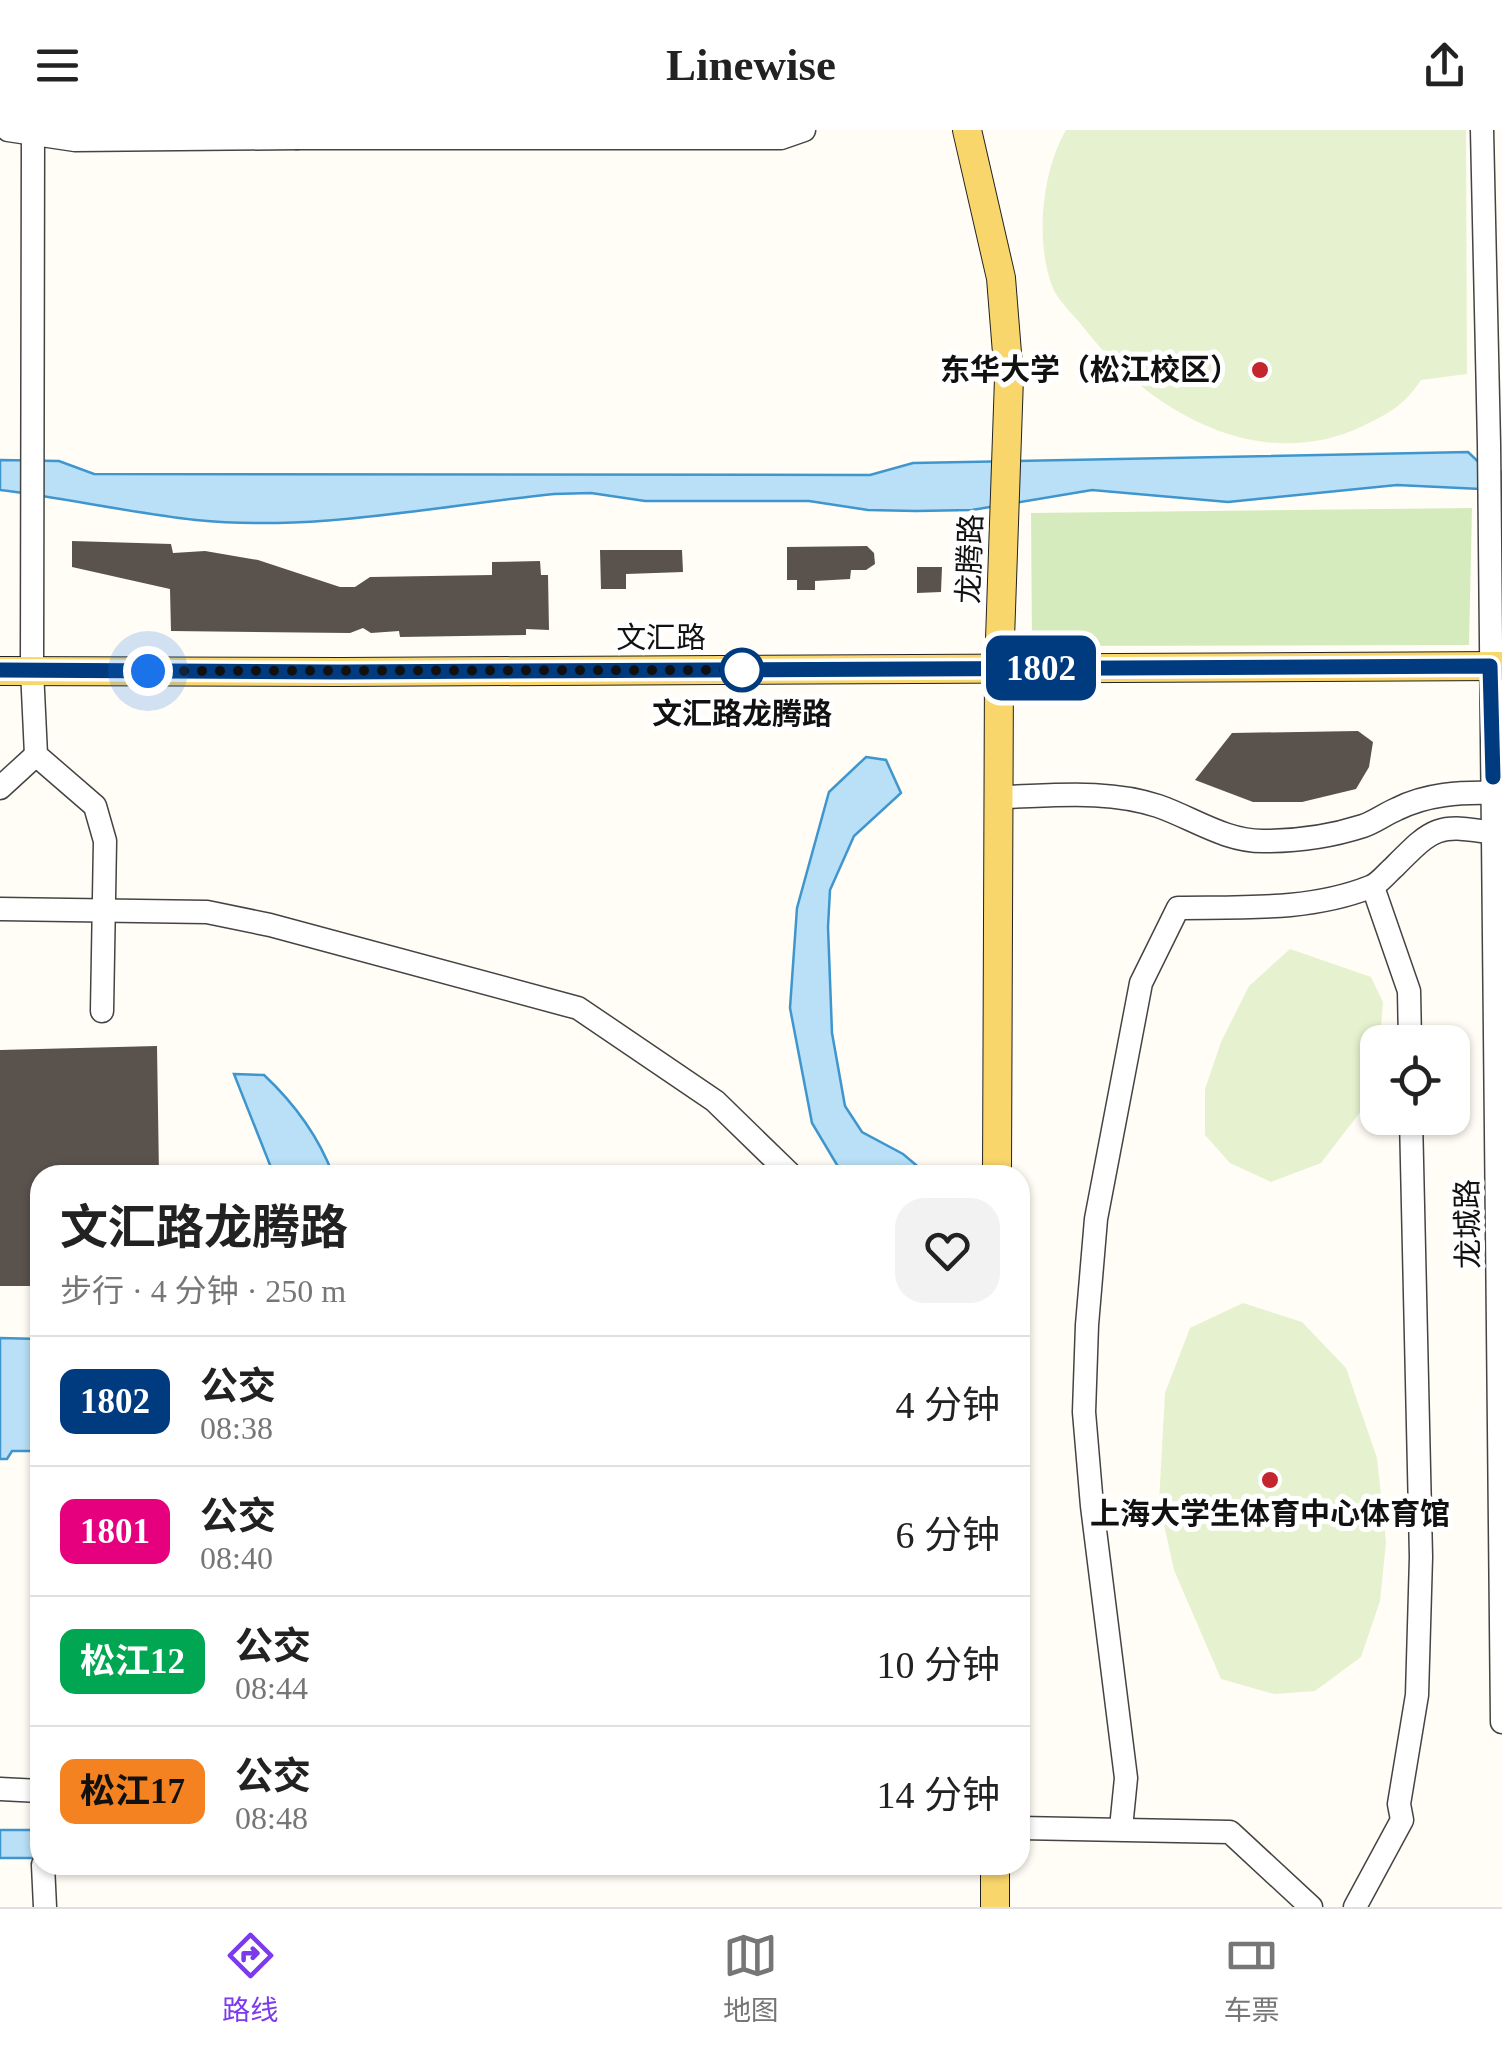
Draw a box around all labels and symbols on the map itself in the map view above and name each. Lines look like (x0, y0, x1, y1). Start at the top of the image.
place label: 东华大学（松江校区） (940, 353, 1240, 386)
marker: 东华大学（松江校区） (1249, 359, 1271, 381)
street label: 龙腾路 (951, 513, 988, 605)
street label: 文汇路 (616, 621, 706, 654)
line badge: 1802 (971, 636, 1111, 700)
your location (123, 646, 173, 696)
marker: 文汇路龙腾路 (721, 649, 763, 691)
place label: 文汇路龙腾路 (652, 697, 832, 730)
street label: 龙城路 (1450, 1179, 1485, 1269)
marker: 上海大学生体育中心体育馆 (1259, 1469, 1281, 1491)
place label: 上海大学生体育中心体育馆 (1090, 1497, 1450, 1530)

